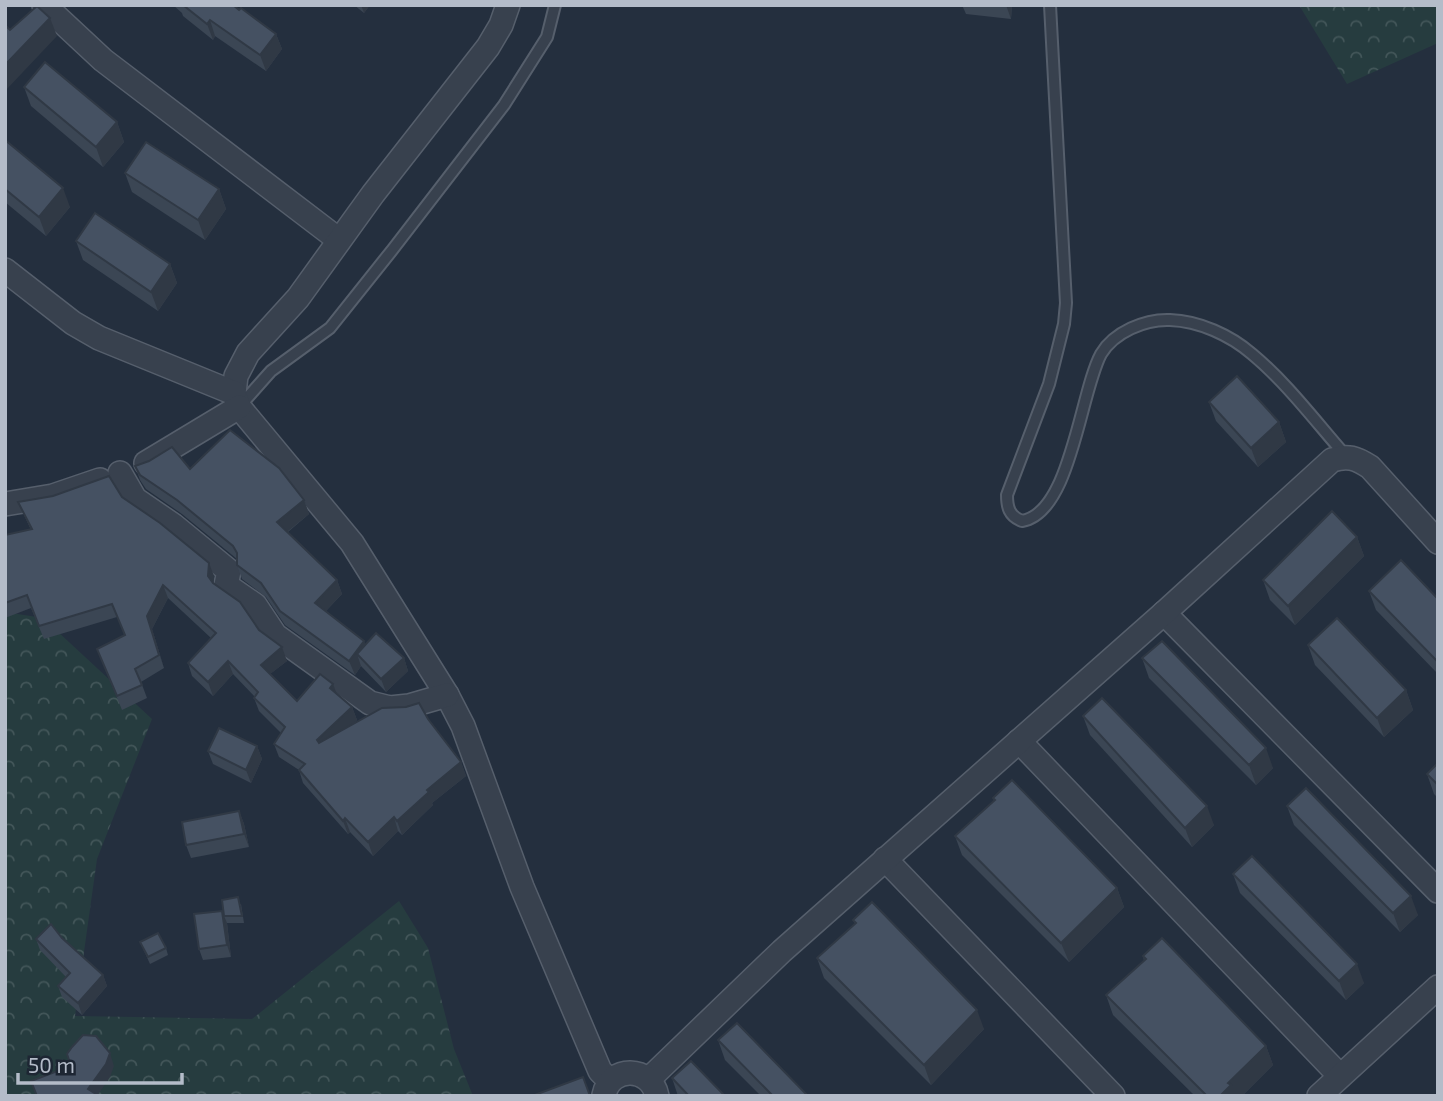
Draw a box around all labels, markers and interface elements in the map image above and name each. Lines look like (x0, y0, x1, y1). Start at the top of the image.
scale bar (18, 1042, 182, 1086)
text: 50 m (28, 1052, 75, 1077)

